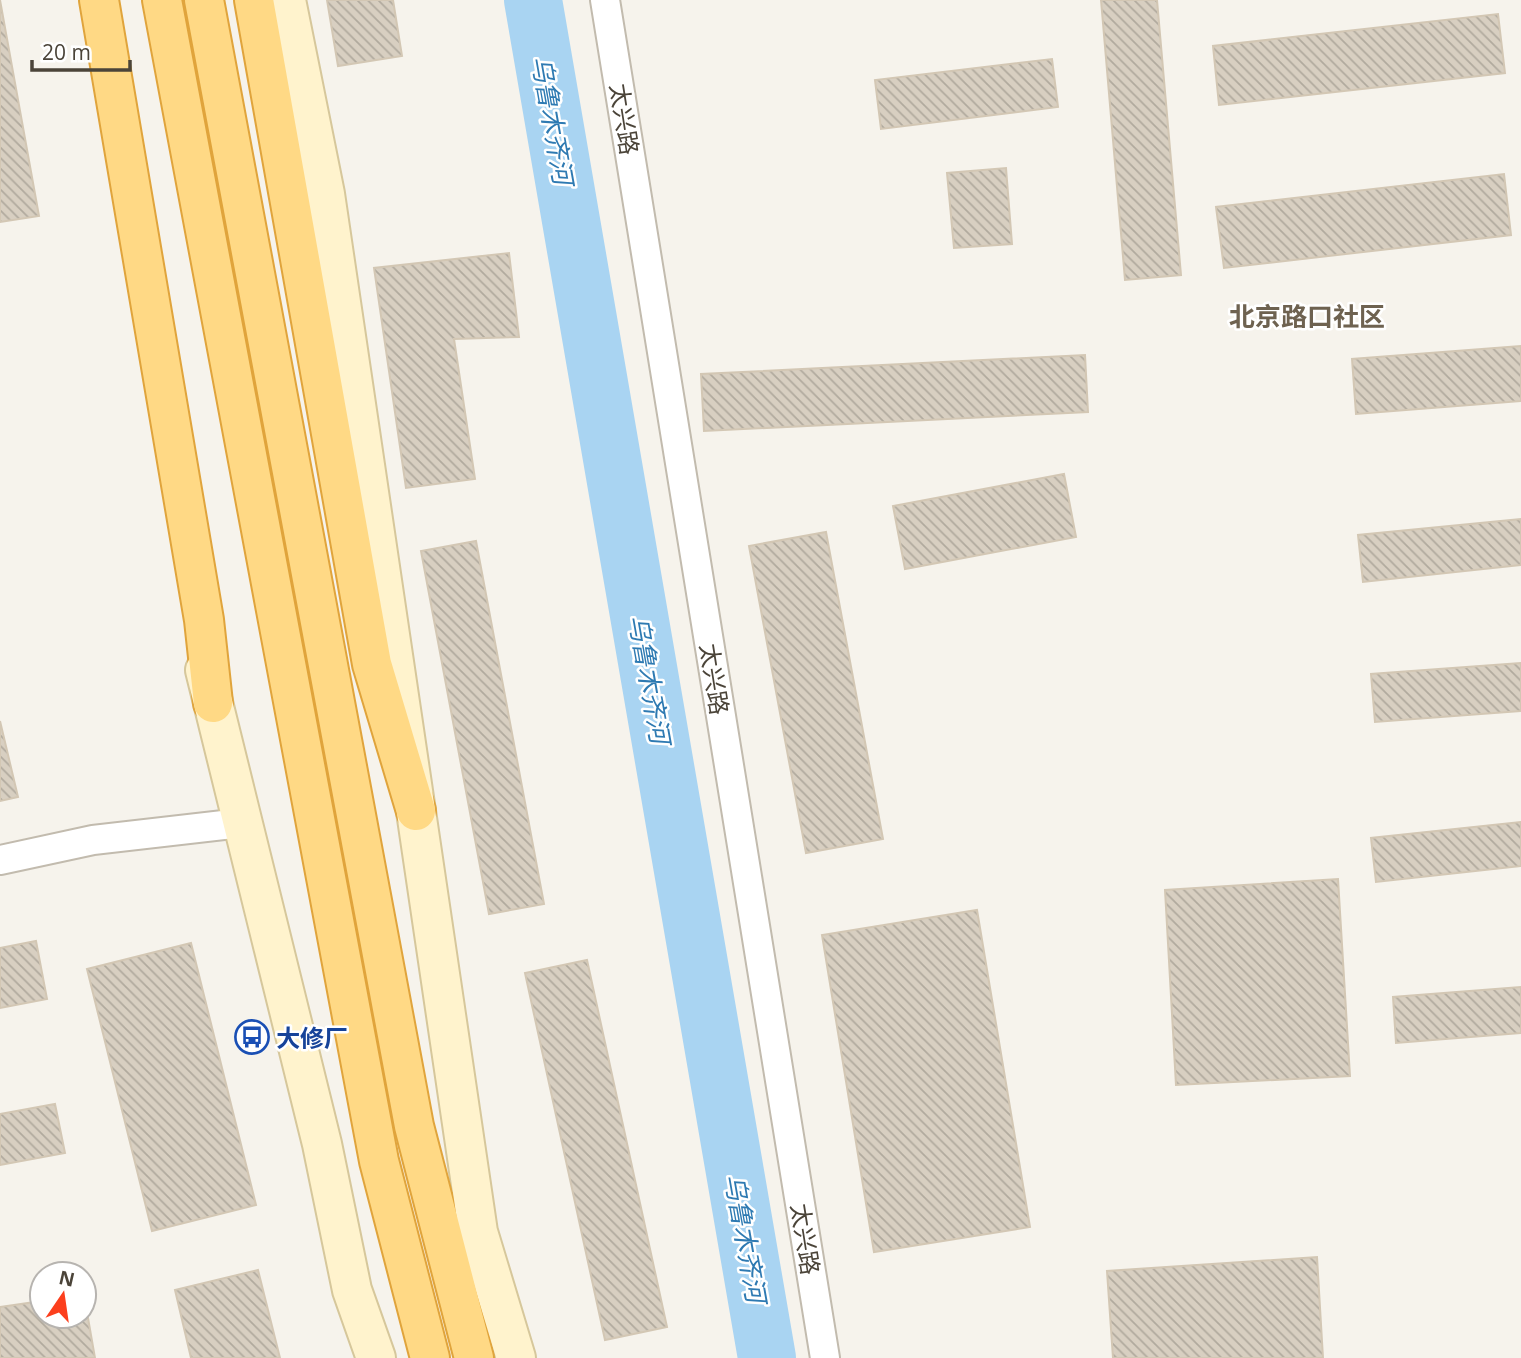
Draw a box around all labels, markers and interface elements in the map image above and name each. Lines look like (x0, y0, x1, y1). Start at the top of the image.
scale bar (32, 28, 130, 72)
text: 20 m (42, 38, 91, 66)
water label: 乌鲁木齐河 (524, 53, 583, 192)
street label: 太兴路 (603, 81, 647, 157)
district label: 北京路口社区 (1229, 298, 1385, 334)
water label: 乌鲁木齐河 (621, 612, 680, 751)
street label: 太兴路 (693, 641, 737, 717)
bus stop icon: 大修厂 (233, 1018, 271, 1056)
place label: 大修厂 (276, 1021, 348, 1054)
water label: 乌鲁木齐河 (717, 1171, 776, 1310)
street label: 太兴路 (784, 1201, 828, 1277)
north arrow (28, 1260, 98, 1330)
text: N (56, 1264, 77, 1293)

